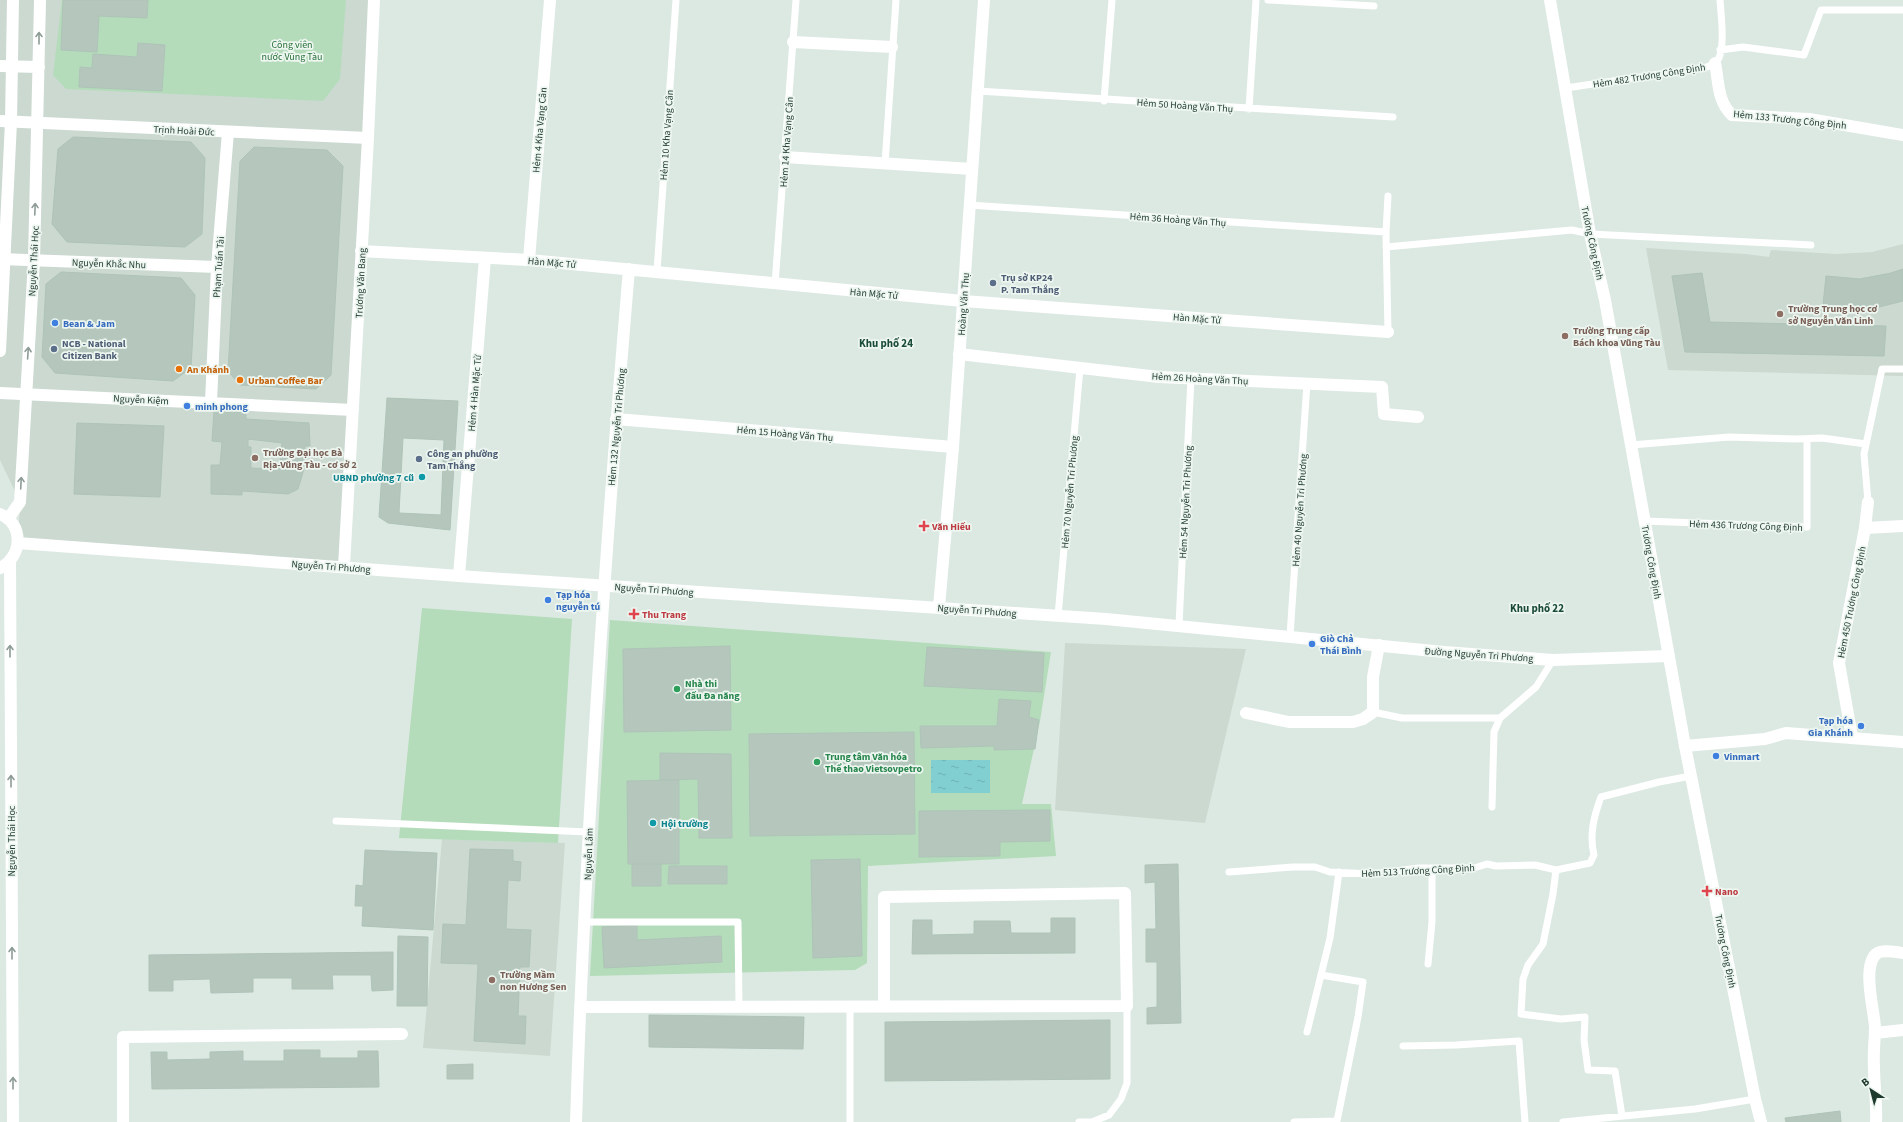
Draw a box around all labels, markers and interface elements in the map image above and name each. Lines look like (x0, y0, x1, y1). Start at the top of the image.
one-way arrow (35, 32, 43, 45)
park label: Công viên nước Vũng Tàu (262, 38, 322, 64)
street label: Hẻm 482 Trương Công Định (1592, 60, 1706, 92)
street label: Hẻm 4 Kha Vạng Cân (529, 87, 551, 173)
street label: Hẻm 10 Kha Vạng Cân (657, 89, 677, 181)
street label: Hẻm 14 Kha Vạng Cân (777, 96, 797, 188)
street label: Hẻm 50 Hoàng Văn Thụ (1136, 96, 1234, 116)
street label: Hẻm 133 Trương Công Định (1733, 107, 1847, 133)
street label: Trịnh Hoài Đức (153, 122, 215, 140)
one-way arrow (31, 203, 39, 216)
street label: Trương Công Định (1577, 205, 1607, 281)
street label: Hẻm 36 Hoàng Văn Thụ (1129, 210, 1227, 230)
street label: Nguyễn Thái Học (25, 225, 43, 297)
street label: Phạm Tuấn Tài (210, 236, 228, 298)
street label: Trương Văn Bang (352, 247, 370, 319)
street label: Hàn Mặc Tử (527, 254, 577, 272)
street label: Nguyễn Khắc Nhu (72, 256, 146, 272)
place label: Trụ sở KP24 P. Tam Thắng (1001, 271, 1060, 297)
street label: Hoàng Văn Thụ (955, 272, 973, 336)
marker: Trụ sở KP24 P. Tam Thắng (988, 278, 998, 288)
street label: Hàn Mặc Tử (849, 285, 899, 303)
place label: Trường Trung học cơ sở Nguyễn Văn Linh (1788, 302, 1878, 328)
marker: Trường Trung học cơ sở Nguyễn Văn Linh (1775, 309, 1785, 319)
street label: Hàn Mặc Tử (1172, 310, 1222, 328)
place label: Bean & Jam (63, 317, 115, 331)
marker: Bean & Jam (50, 318, 60, 328)
place label: Trường Trung cấp Bách khoa Vũng Tàu (1573, 324, 1661, 350)
marker: Trường Trung cấp Bách khoa Vũng Tàu (1560, 331, 1570, 341)
district label: Khu phố 24 (859, 336, 913, 351)
place label: NCB - National Citizen Bank (62, 337, 126, 363)
marker: NCB - National Citizen Bank (49, 344, 59, 354)
one-way arrow (24, 347, 31, 360)
street label: Hẻm 4 Hàn Mặc Tử (465, 354, 485, 432)
place label: An Khánh (186, 363, 229, 377)
marker: An Khánh (174, 364, 184, 374)
street label: Hẻm 132 Nguyễn Tri Phương (605, 368, 629, 486)
street label: Hẻm 26 Hoàng Văn Thụ (1151, 369, 1249, 389)
place label: Urban Coffee Bar (248, 374, 323, 388)
marker: Urban Coffee Bar (235, 375, 245, 385)
street label: Nguyễn Kiệm (113, 392, 169, 408)
place label: minh phong (195, 400, 248, 414)
marker: minh phong (182, 401, 192, 411)
street label: Hẻm 15 Hoàng Văn Thụ (736, 423, 834, 445)
street label: Hẻm 70 Nguyễn Tri Phương (1058, 435, 1082, 549)
street label: Hẻm 54 Nguyễn Tri Phương (1176, 445, 1196, 559)
place label: Trường Đại học Bà Rịa-Vũng Tàu - cơ sở 2 (263, 446, 357, 472)
place label: Công an phường Tam Thắng (427, 447, 499, 473)
marker: Trường Đại học Bà Rịa-Vũng Tàu - cơ sở 2 (250, 453, 260, 463)
street label: Hẻm 40 Nguyễn Tri Phương (1289, 453, 1311, 567)
marker: Công an phường Tam Thắng (414, 454, 424, 464)
place label: UBND phường 7 cũ (333, 471, 414, 485)
marker: UBND phường 7 cũ (417, 472, 427, 482)
one-way arrow (17, 477, 24, 490)
street label: Hẻm 436 Trương Công Định (1689, 517, 1803, 535)
place label: Văn Hiếu (931, 520, 971, 534)
marker: Văn Hiếu (919, 521, 929, 531)
street label: Trương Công Định (1638, 524, 1664, 600)
street label: Hẻm 450 Trương Công Định (1834, 545, 1870, 659)
street label: Nguyễn Tri Phương (291, 557, 371, 577)
street label: Nguyễn Tri Phương (614, 580, 694, 600)
place label: Tạp hóa nguyễn tú (556, 588, 601, 614)
marker: Tạp hóa nguyễn tú (543, 595, 553, 605)
street label: Nguyễn Tri Phương (937, 601, 1017, 621)
district label: Khu phố 22 (1510, 601, 1564, 616)
place label: Thu Trang (642, 608, 687, 622)
marker: Thu Trang (629, 609, 639, 619)
place label: Giò Chả Thái Bình (1320, 632, 1362, 658)
marker: Giò Chả Thái Bình (1307, 639, 1317, 649)
street label: Đường Nguyễn Tri Phương (1424, 644, 1534, 666)
one-way arrow (7, 645, 14, 658)
place label: Nhà thi đấu Đa năng (685, 677, 740, 703)
marker: Nhà thi đấu Đa năng (672, 684, 682, 694)
place label: Tạp hóa Gia Khánh (1808, 714, 1853, 740)
marker: Tạp hóa Gia Khánh (1856, 721, 1866, 731)
place label: Trung tâm Văn hóa Thể thao Vietsovpetro (825, 750, 923, 776)
place label: Vinmart (1723, 750, 1760, 764)
marker: Vinmart (1711, 751, 1721, 761)
marker: Trung tâm Văn hóa Thể thao Vietsovpetro (812, 757, 822, 767)
one-way arrow (7, 775, 15, 788)
street label: Nguyễn Thái Học (5, 805, 19, 876)
place label: Hội trường (661, 817, 709, 831)
marker: Hội trường (648, 818, 658, 828)
street label: Nguyễn Lâm (581, 828, 597, 880)
street label: Hẻm 513 Trương Công Định (1361, 861, 1475, 881)
place label: Nano (1715, 885, 1739, 899)
marker: Nano (1702, 886, 1712, 896)
street label: Trương Công Định (1711, 913, 1739, 989)
one-way arrow (8, 947, 16, 960)
place label: Trường Mầm non Hương Sen (500, 968, 567, 994)
marker: Trường Mầm non Hương Sen (487, 975, 497, 985)
north arrow (1851, 1070, 1891, 1110)
text: B (1858, 1074, 1873, 1090)
one-way arrow (9, 1077, 17, 1090)

